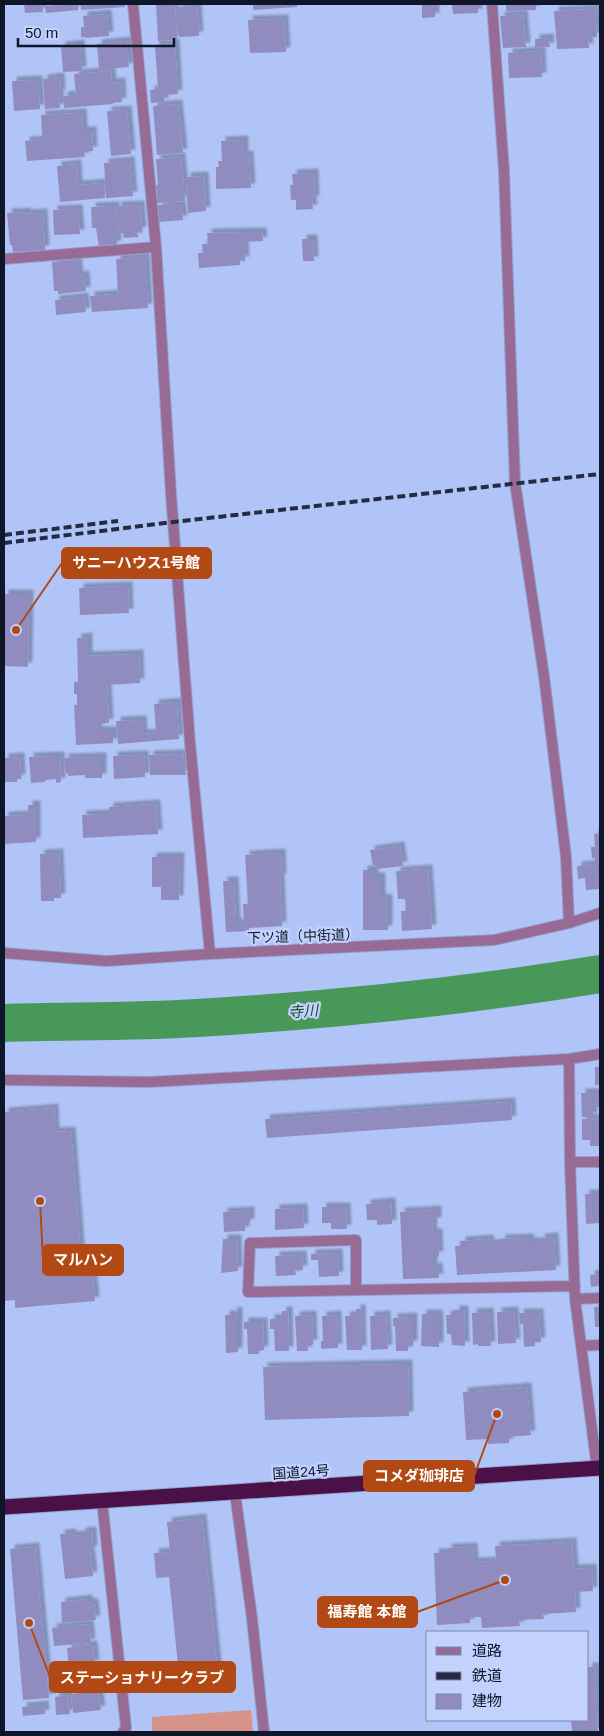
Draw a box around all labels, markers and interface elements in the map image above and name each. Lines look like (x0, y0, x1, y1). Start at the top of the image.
scale bar (18, 15, 174, 47)
text: 50 m (25, 24, 58, 41)
callout: サニーハウス1号館 (62, 548, 211, 578)
text: サニーハウス1号館 (72, 554, 200, 571)
street label: 下ツ道（中街道） (247, 926, 359, 946)
water label: 寺川 (287, 1001, 321, 1021)
callout: マルハン (43, 1245, 123, 1275)
text: マルハン (53, 1251, 113, 1268)
callout: コメダ珈琲店 (364, 1461, 474, 1491)
street label: 国道24号 (272, 1462, 330, 1482)
text: コメダ珈琲店 (374, 1467, 464, 1484)
callout: 福寿館 本館 (318, 1597, 417, 1627)
text: 福寿館 本館 (326, 1603, 407, 1620)
legend (426, 1631, 589, 1721)
text: 道路 (472, 1642, 502, 1659)
callout: ステーショナリークラブ (50, 1662, 235, 1692)
text: 鉄道 (472, 1667, 502, 1684)
text: ステーショナリークラブ (60, 1669, 224, 1686)
text: 建物 (472, 1692, 502, 1709)

